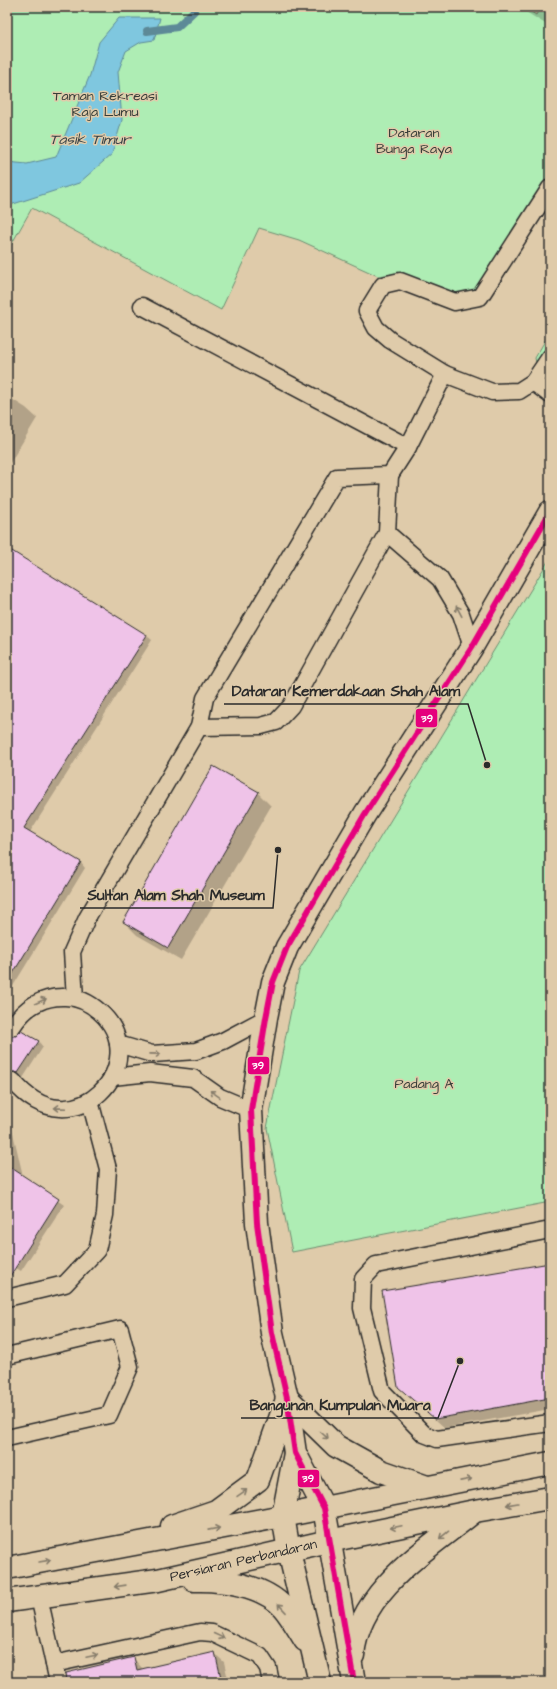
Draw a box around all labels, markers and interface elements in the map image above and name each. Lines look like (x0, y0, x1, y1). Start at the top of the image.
park label: Taman Rekreasi Raja Lumu (53, 86, 157, 122)
park label: Dataran Bunga Raya (376, 123, 452, 159)
water label: Tasik Timur (49, 129, 132, 150)
one-way arrow (454, 605, 462, 617)
callout: Dataran Kemerdakaan Shah Alam (224, 677, 468, 704)
text: Dataran Kemerdakaan Shah Alam (232, 681, 461, 702)
line badge: 39 (415, 708, 438, 728)
text: 39 (420, 711, 433, 726)
callout: Sultan Alam Shah Museum (80, 881, 273, 908)
text: Sultan Alam Shah Museum (86, 885, 265, 906)
one-way arrow (34, 997, 46, 1004)
one-way arrow (148, 1050, 161, 1057)
line badge: 39 (247, 1056, 270, 1075)
text: 39 (251, 1058, 264, 1073)
park label: Padang A (394, 1074, 454, 1094)
one-way arrow (210, 1090, 221, 1098)
one-way arrow (54, 1104, 67, 1111)
callout: Bangunan Kumpulan Muara (241, 1391, 438, 1418)
text: Bangunan Kumpulan Muara (249, 1395, 431, 1418)
one-way arrow (319, 1431, 330, 1440)
line badge: 39 (297, 1469, 320, 1488)
text: 39 (301, 1471, 314, 1486)
one-way arrow (459, 1475, 472, 1483)
one-way arrow (236, 1489, 247, 1497)
one-way arrow (506, 1501, 519, 1509)
one-way arrow (389, 1524, 402, 1532)
one-way arrow (208, 1525, 221, 1533)
one-way arrow (439, 1531, 450, 1540)
street label: Persiaran Perbandaran (168, 1534, 319, 1587)
one-way arrow (39, 1557, 52, 1565)
one-way arrow (114, 1582, 127, 1590)
one-way arrow (278, 1603, 287, 1613)
one-way arrow (213, 1633, 225, 1641)
one-way arrow (85, 1652, 98, 1660)

